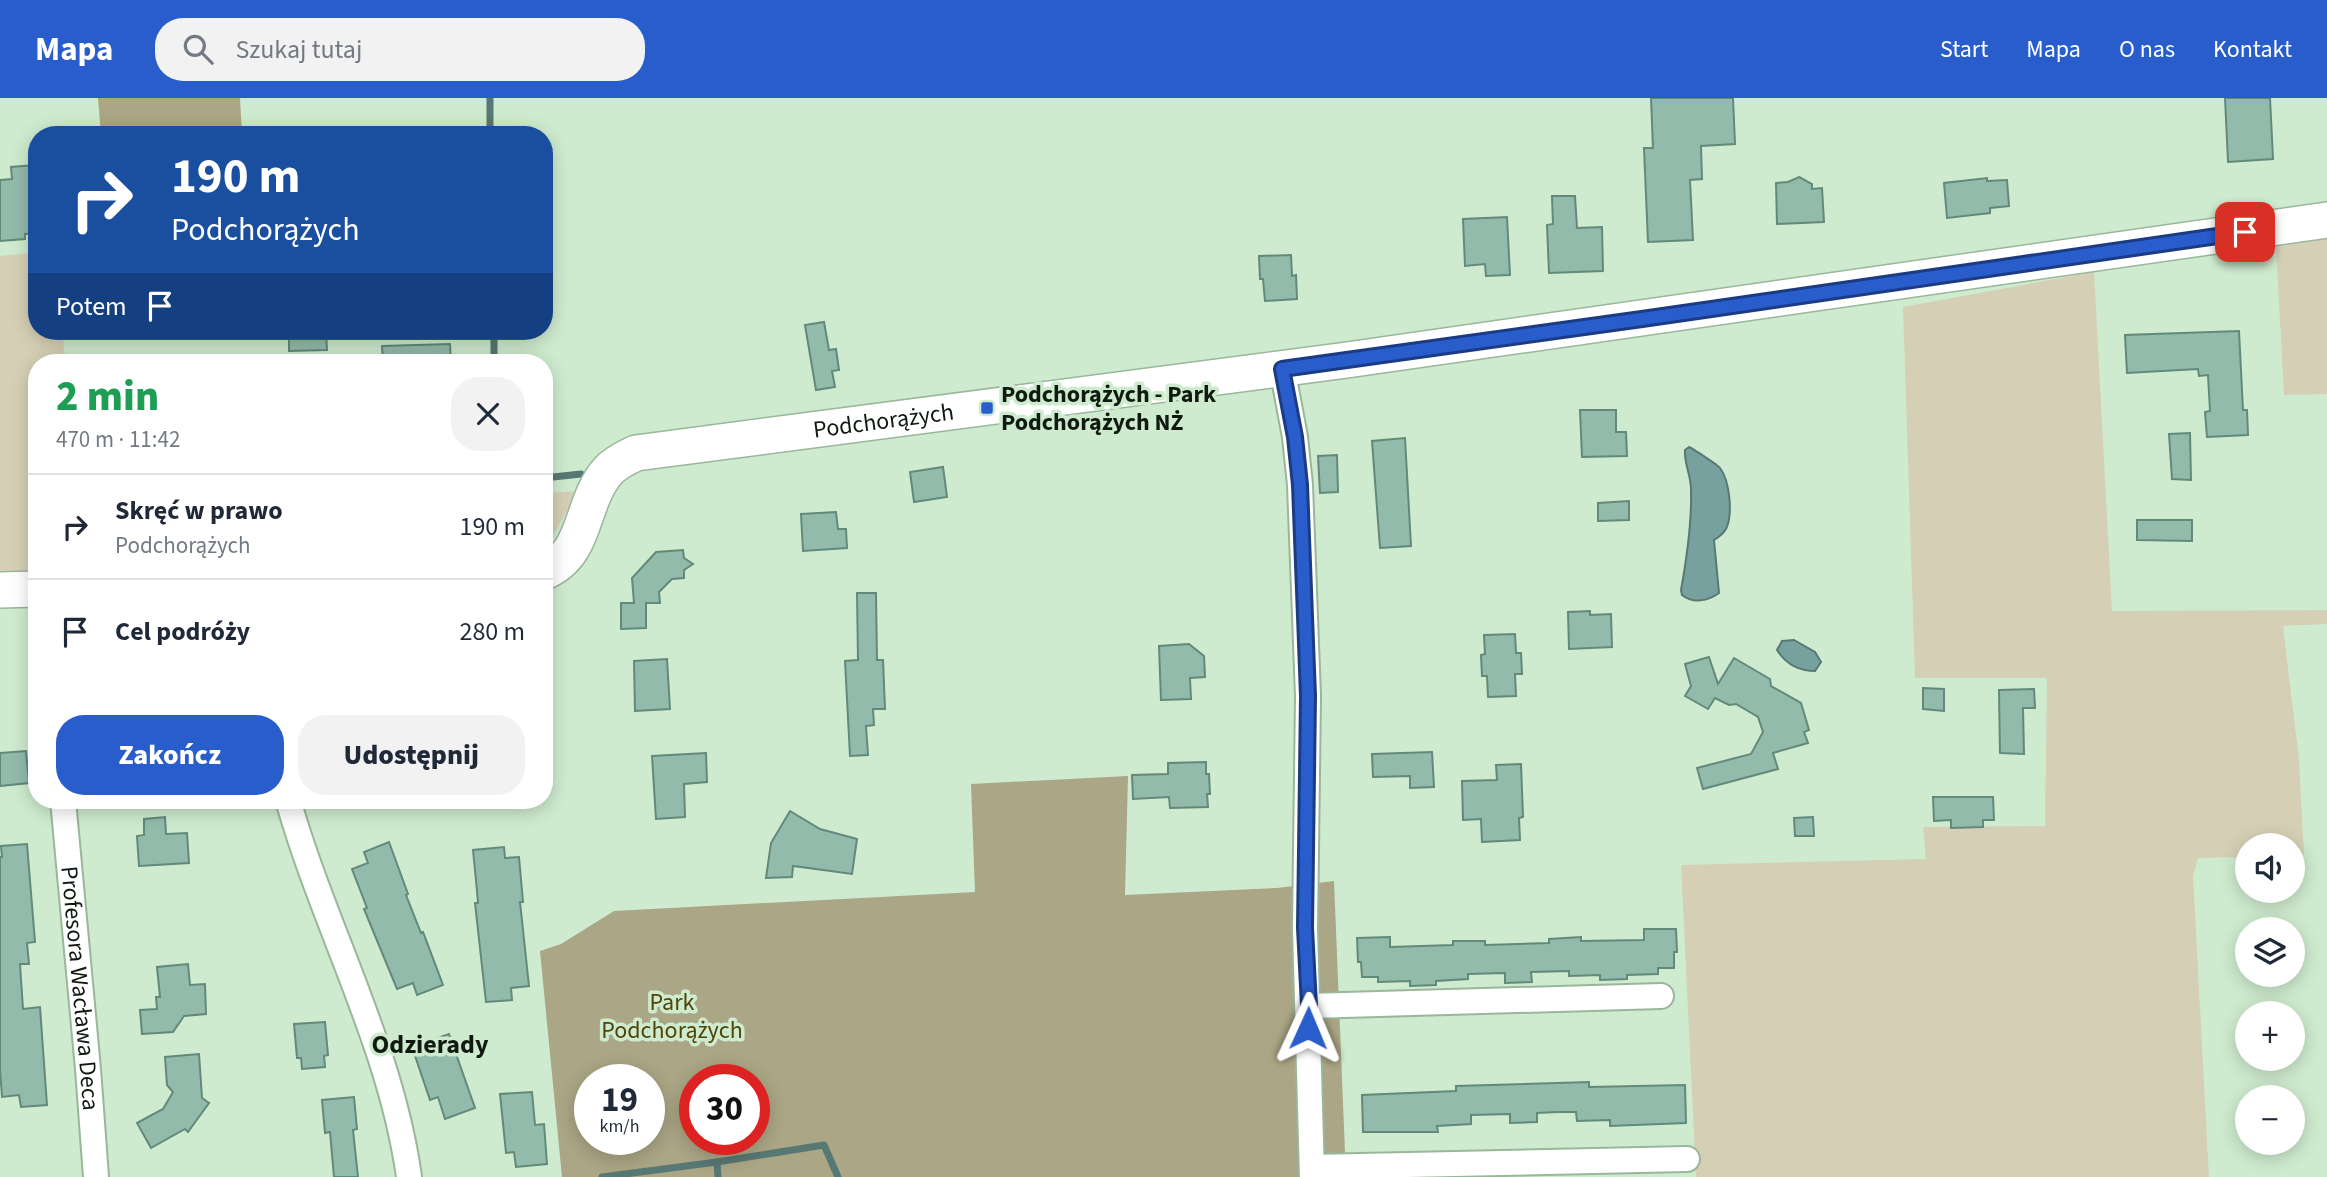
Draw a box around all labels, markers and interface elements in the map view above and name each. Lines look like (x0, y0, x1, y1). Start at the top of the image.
search box (155, 18, 645, 81)
text: Mapa (35, 26, 113, 73)
icon: search (179, 30, 217, 68)
text: Szukaj tutaj (235, 31, 362, 68)
text: Start (1940, 32, 1988, 67)
text: Mapa (2026, 32, 2081, 67)
text: O nas (2119, 32, 2175, 67)
text: Kontakt (2213, 32, 2292, 67)
text: 190 m (171, 142, 300, 212)
icon: right (56, 154, 147, 245)
pin (2215, 202, 2275, 262)
text: Podchorążych (171, 207, 360, 253)
icon: arrive (2226, 213, 2264, 251)
icon: arrive (141, 287, 179, 325)
text: Potem (56, 288, 127, 325)
text: 2 min (56, 367, 159, 427)
button: close (451, 377, 525, 451)
place label: Podchorążych - Park Podchorążych NŻ (1001, 377, 1217, 440)
street label: Podchorążych (811, 394, 956, 447)
marker: Podchorążych - Park Podchorążych NŻ (979, 400, 995, 416)
text: 470 m · 11:42 (56, 423, 180, 456)
text: Skręć w prawo (115, 492, 283, 529)
icon: right (56, 508, 94, 546)
text: 190 m (459, 508, 525, 545)
text: Podchorążych (115, 529, 251, 562)
icon: arrive (56, 613, 94, 651)
text: Cel podróży (115, 613, 250, 650)
text: 280 m (459, 613, 525, 650)
button: Zakończ (56, 715, 284, 795)
button: Udostępnij (298, 715, 525, 795)
map controls (2235, 833, 2305, 1155)
button: sound (2235, 833, 2305, 903)
street label: Profesora Wacława Deca (52, 864, 109, 1112)
button: layers (2235, 917, 2305, 987)
park label: Park Podchorążych (601, 985, 743, 1048)
position arrow (1271, 991, 1345, 1065)
button: + (2235, 1001, 2305, 1071)
district label: Odzierady (371, 1026, 489, 1063)
speed limit sign: 30 (679, 1064, 770, 1155)
text: 19 (601, 1075, 638, 1125)
button: − (2235, 1085, 2305, 1155)
text: km/h (600, 1114, 639, 1139)

